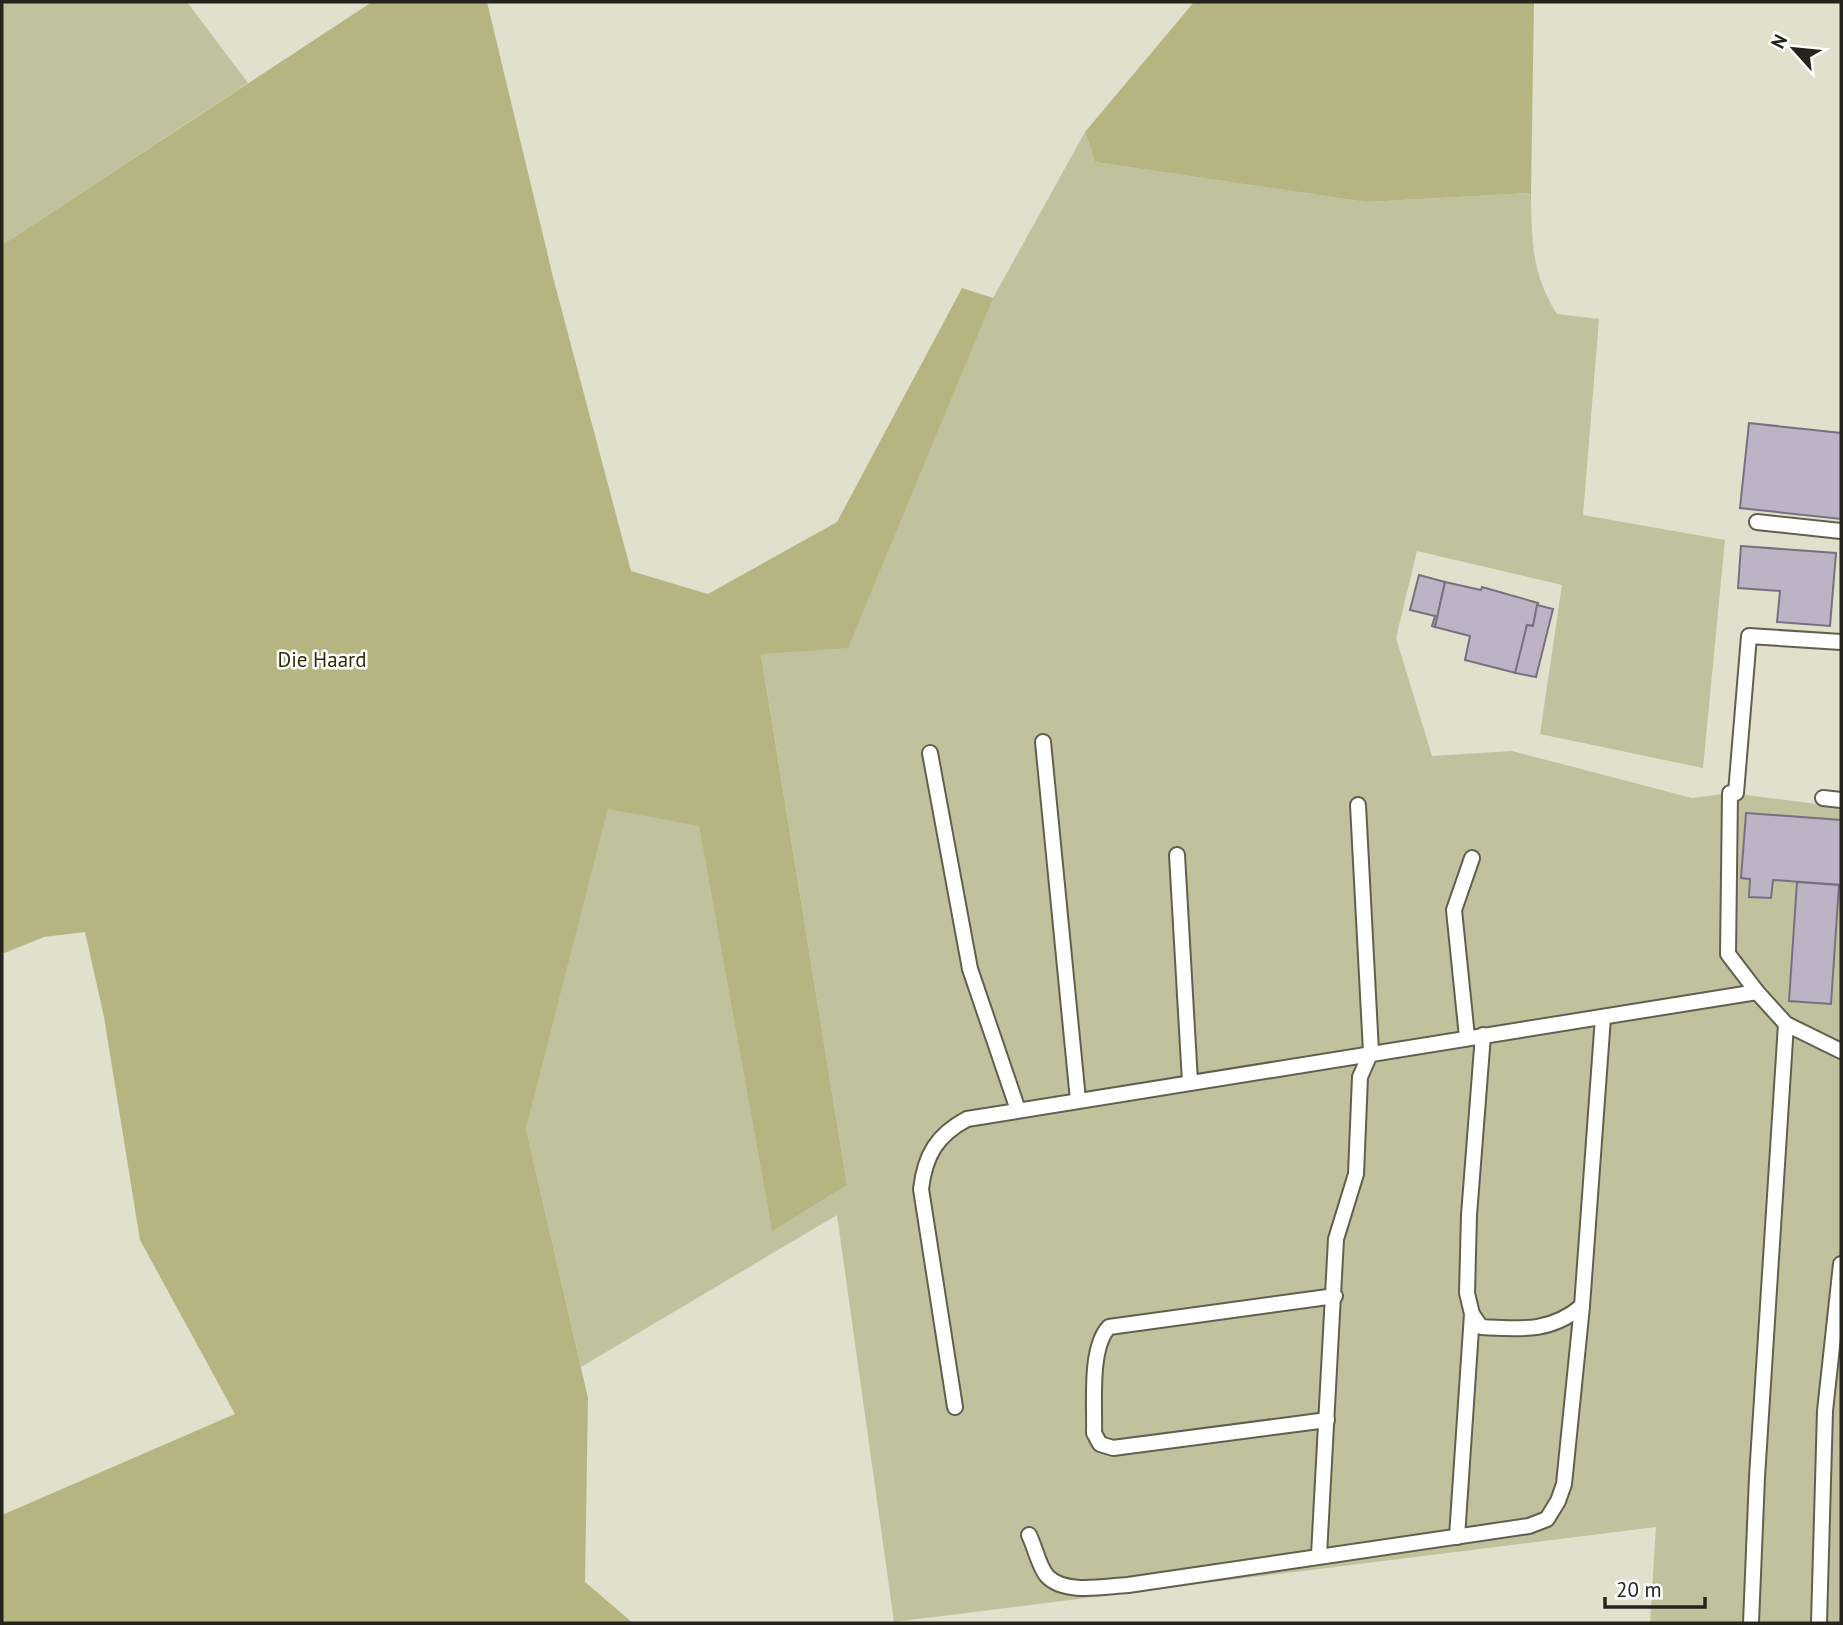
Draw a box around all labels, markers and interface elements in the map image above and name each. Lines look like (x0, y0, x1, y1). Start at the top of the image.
north arrow (1759, 14, 1829, 84)
text: N (1765, 30, 1792, 52)
park label: Die Haard (277, 646, 367, 673)
scale bar (1605, 1566, 1705, 1610)
text: 20 m (1616, 1576, 1662, 1603)

